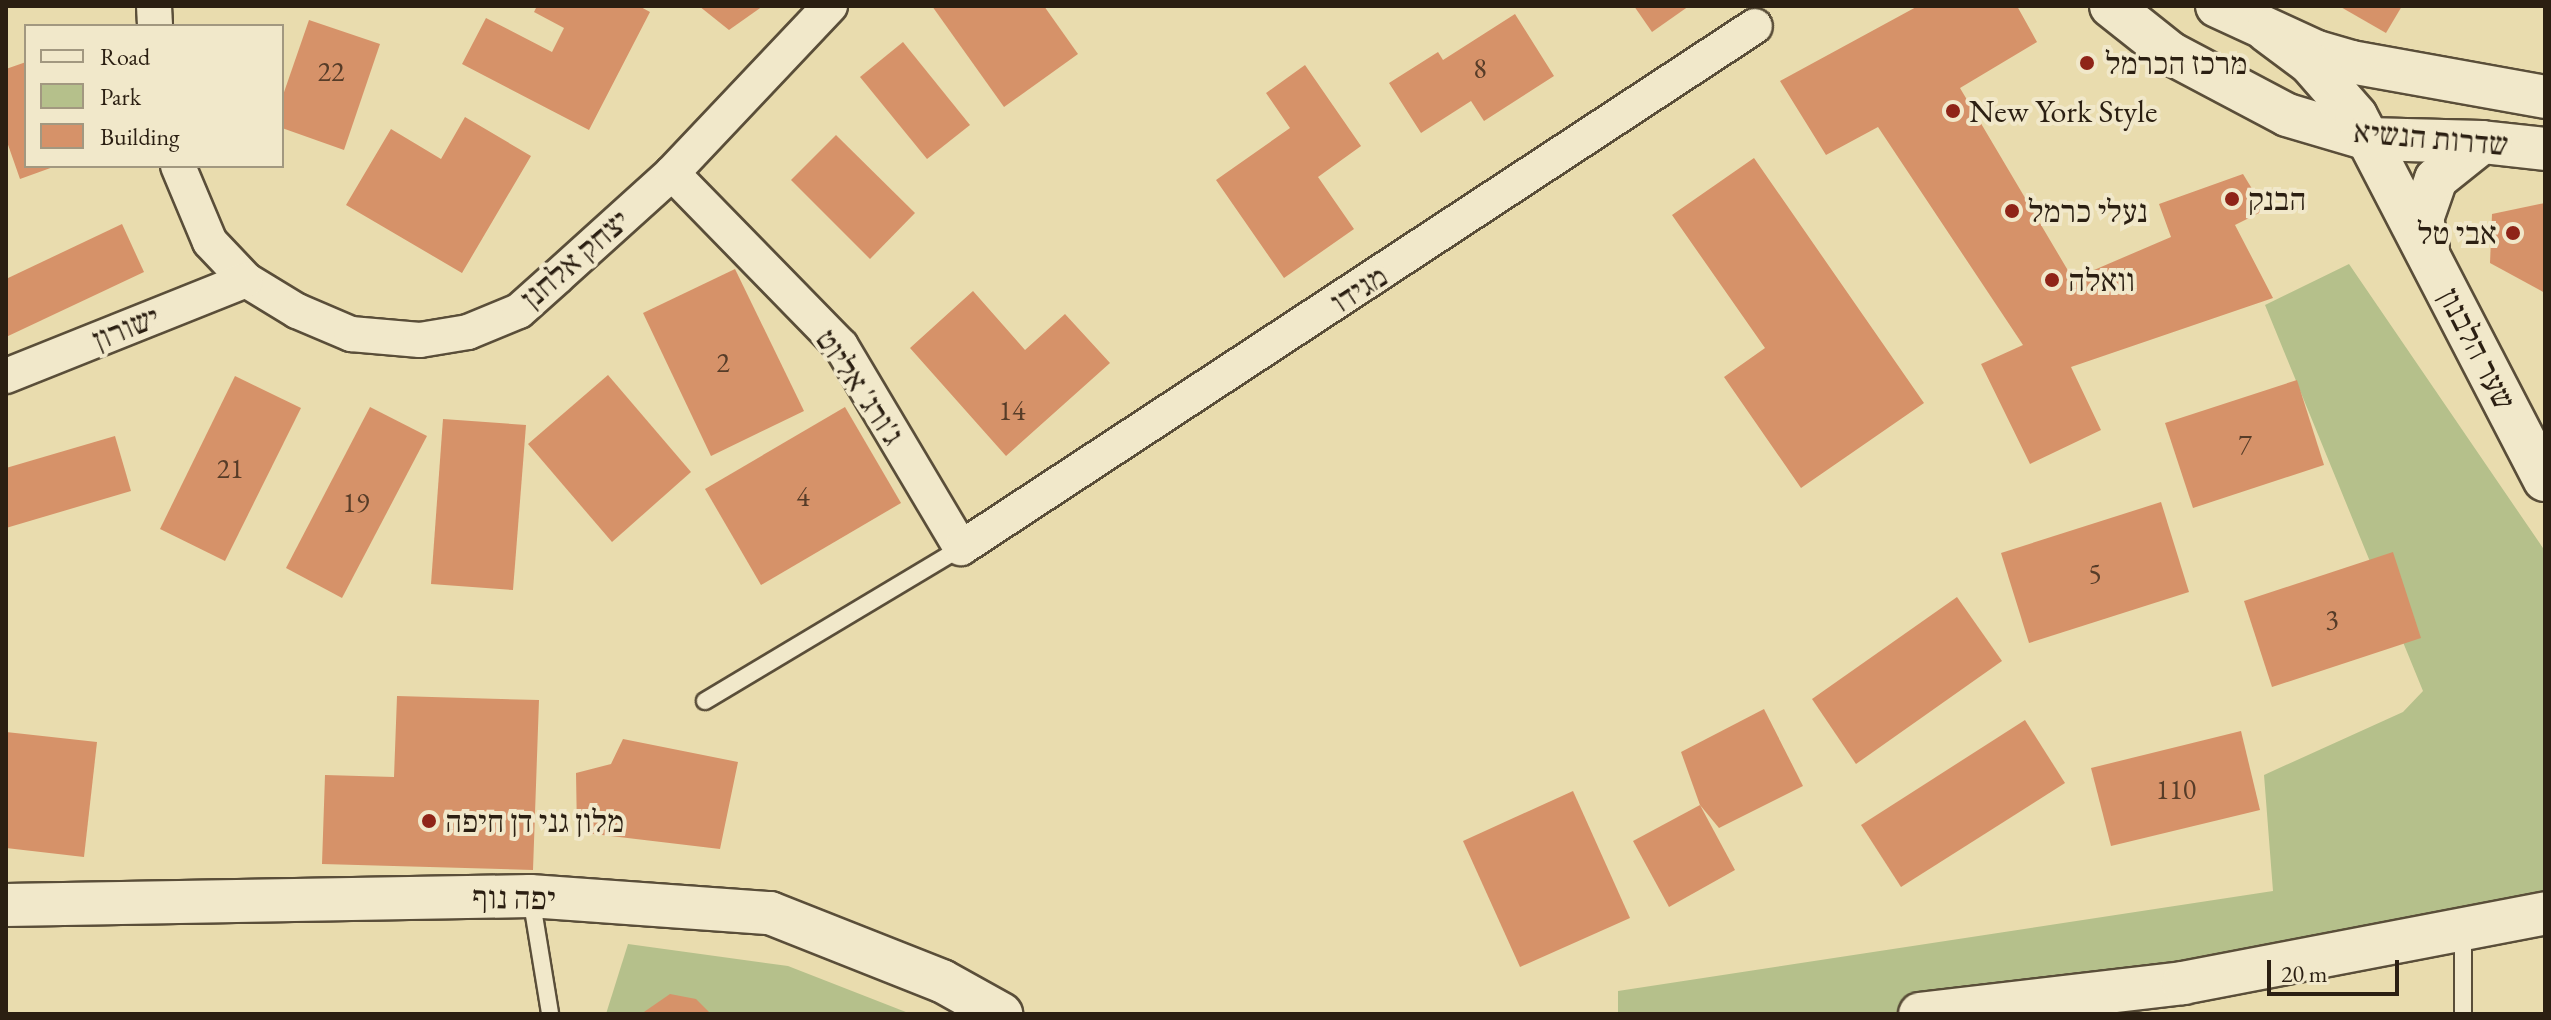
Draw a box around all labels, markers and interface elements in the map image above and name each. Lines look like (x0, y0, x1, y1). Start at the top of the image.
legend (24, 24, 284, 168)
text: Road (100, 41, 150, 72)
place label: מרכז הכרמל (2105, 44, 2247, 82)
house number: 8 (1473, 51, 1487, 85)
marker: מרכז הכרמל (2076, 52, 2098, 74)
house number: 22 (318, 54, 344, 88)
text: Park (100, 81, 141, 112)
place label: New York Style (1969, 92, 2157, 130)
marker: New York Style (1944, 102, 1962, 120)
street label: שדרות הנשיא (2352, 112, 2510, 164)
text: Building (100, 121, 180, 152)
place label: הבנק (2248, 180, 2306, 218)
marker: הבנק (2223, 190, 2241, 208)
place label: נעלי כרמל (2028, 192, 2148, 230)
street label: יצחק אלחנן (513, 201, 637, 317)
marker: נעלי כרמל (2003, 202, 2021, 220)
place label: אבי טל (2417, 214, 2497, 252)
marker: אבי טל (2504, 224, 2522, 242)
street label: מגידו (1323, 257, 1395, 321)
place label: וואלה (2068, 261, 2135, 299)
marker: וואלה (2043, 271, 2061, 289)
street label: שער הלבנון (2430, 282, 2524, 416)
street label: ישורון (87, 297, 165, 359)
street label: ג'ורג' אליוט (807, 322, 913, 452)
house number: 2 (716, 345, 730, 379)
house number: 14 (999, 393, 1025, 427)
house number: 7 (2238, 427, 2252, 461)
house number: 21 (217, 451, 243, 485)
house number: 4 (796, 479, 810, 513)
house number: 19 (343, 485, 369, 519)
house number: 5 (2088, 556, 2102, 590)
house number: 3 (2325, 602, 2339, 636)
house number: 110 (2156, 772, 2196, 806)
place label: מלון גני דן חיפה (445, 802, 624, 840)
marker: מלון גני דן חיפה (420, 812, 438, 830)
street label: יפה נוף (472, 878, 556, 918)
scale bar (2271, 944, 2403, 994)
text: 20 m (2281, 958, 2328, 989)

